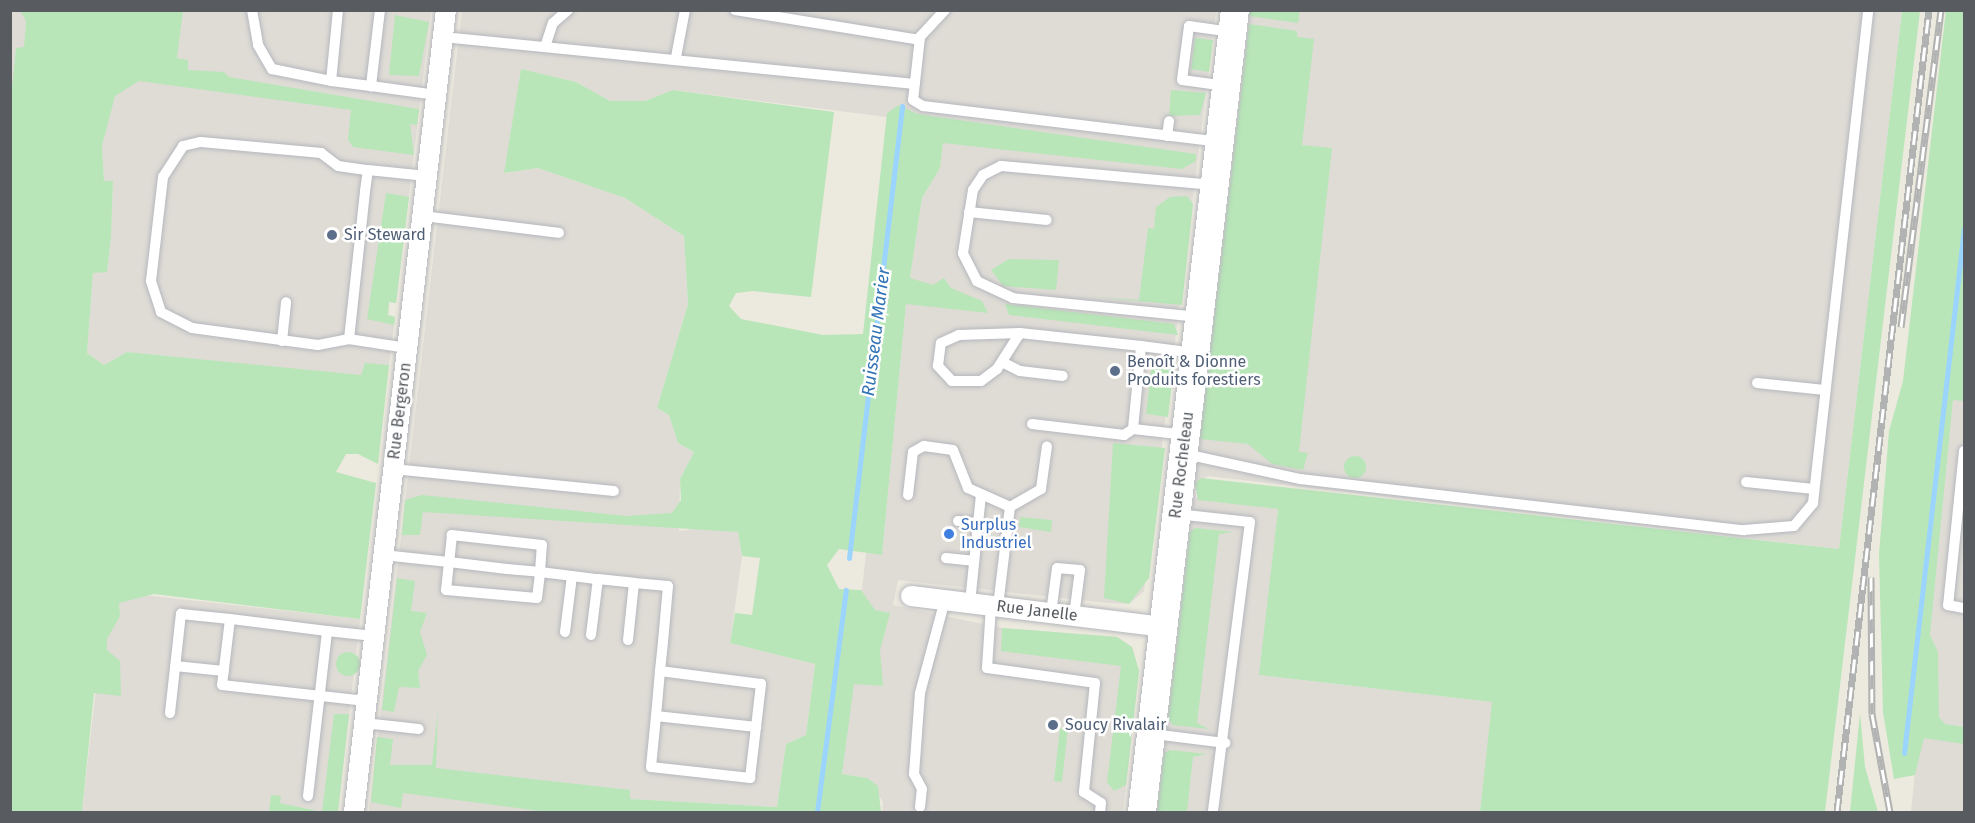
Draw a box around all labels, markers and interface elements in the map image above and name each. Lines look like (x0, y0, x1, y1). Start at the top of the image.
place label: Sir Steward (344, 225, 426, 245)
marker: Sir Steward (325, 228, 339, 242)
water label: Ruisseau Marier (857, 267, 895, 397)
place label: Benoît & Dionne Produits forestiers (1127, 352, 1261, 390)
street label: Rue Bergeron (385, 361, 415, 461)
marker: Benoît & Dionne Produits forestiers (1108, 364, 1122, 378)
street label: Rue Rocheleau (1166, 410, 1198, 520)
place label: Surplus Industriel (961, 515, 1031, 553)
marker: Surplus Industriel (942, 527, 956, 541)
street label: Rue Janelle (995, 596, 1079, 626)
place label: Soucy Rivalair (1065, 715, 1166, 735)
marker: Soucy Rivalair (1046, 718, 1060, 732)

